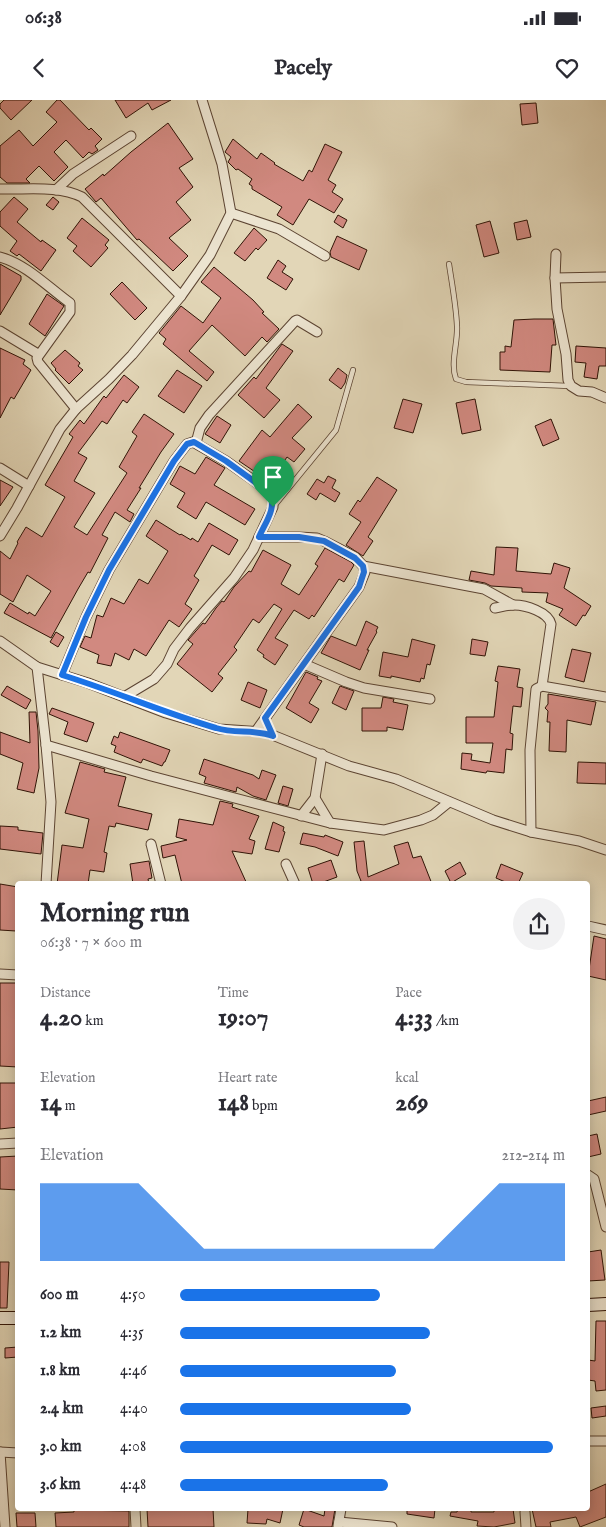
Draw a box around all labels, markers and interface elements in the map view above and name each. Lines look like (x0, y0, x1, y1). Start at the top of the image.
text: 06:38 (25, 6, 62, 30)
icon: back (25, 54, 53, 82)
text: Pacely (274, 54, 332, 82)
icon: heart (553, 54, 581, 82)
pin (252, 456, 294, 507)
icon: arrive (259, 463, 287, 491)
text: Morning run (40, 896, 190, 931)
button: share (513, 898, 565, 950)
text: 06:38 · 7 × 600 m (40, 933, 142, 953)
text: Distance (40, 984, 91, 1002)
text: Time (218, 984, 249, 1002)
text: Pace (395, 984, 422, 1002)
text: 4.20 (40, 1002, 82, 1034)
text: 19:07 (218, 1002, 268, 1034)
text: 4:33 (395, 1002, 433, 1034)
text: km (82, 1012, 104, 1030)
text: /km (433, 1012, 459, 1030)
text: Elevation (40, 1069, 96, 1087)
text: Heart rate (218, 1069, 277, 1087)
text: kcal (395, 1069, 419, 1087)
text: 14 (40, 1087, 62, 1119)
text: 148 (218, 1087, 249, 1119)
text: 269 (395, 1087, 429, 1119)
text: m (62, 1097, 75, 1115)
text: bpm (249, 1097, 278, 1115)
text: Elevation (40, 1146, 103, 1166)
text: 212–214 m (502, 1146, 565, 1166)
text: 600 m (40, 1285, 78, 1305)
text: 4:50 (120, 1285, 146, 1305)
text: 1.2 km (40, 1323, 81, 1343)
text: 4:35 (120, 1323, 144, 1343)
text: 1.8 km (40, 1361, 80, 1381)
text: 4:46 (120, 1361, 147, 1381)
text: 2.4 km (40, 1399, 83, 1419)
text: 4:40 (120, 1399, 148, 1419)
text: 3.0 km (40, 1437, 82, 1457)
text: 4:08 (120, 1437, 146, 1457)
text: 3.6 km (40, 1475, 81, 1495)
text: 4:48 (120, 1475, 146, 1495)

